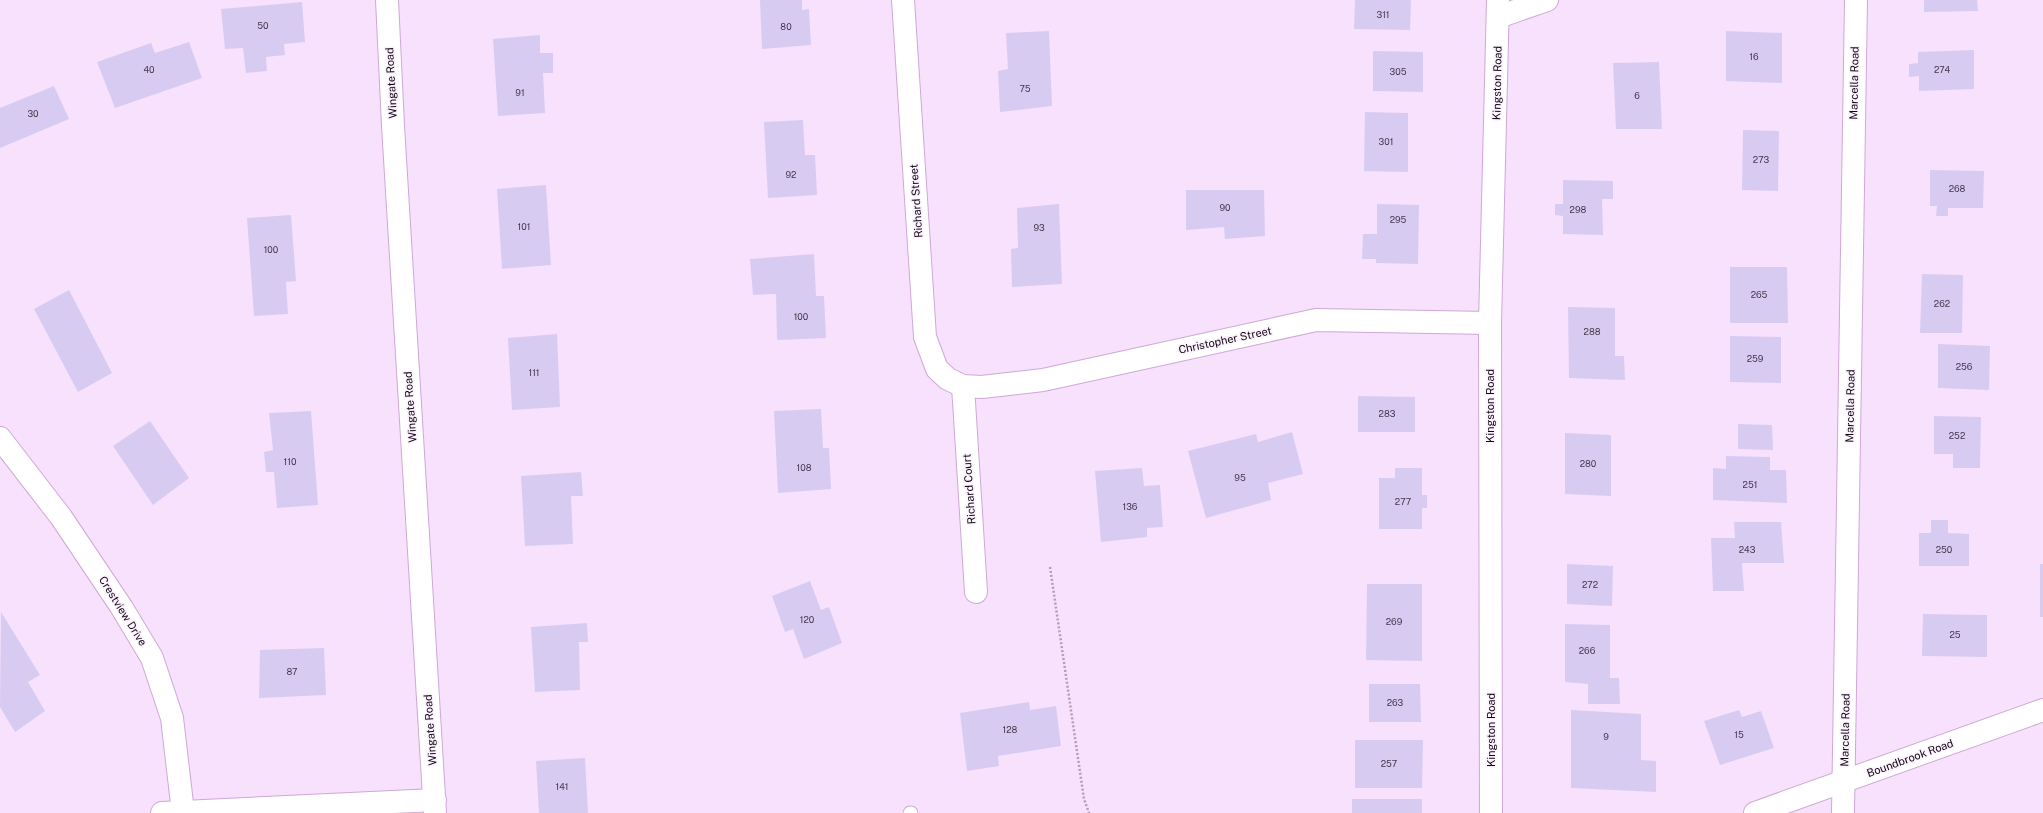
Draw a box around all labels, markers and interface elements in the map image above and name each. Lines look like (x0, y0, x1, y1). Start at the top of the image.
house number: 311 (1377, 9, 1390, 20)
house number: 50 (257, 20, 269, 31)
house number: 80 (780, 21, 792, 32)
street label: Kingston Road (1490, 46, 1504, 120)
street label: Marcella Road (1847, 46, 1861, 120)
street label: Wingate Road (383, 47, 399, 119)
house number: 16 (1749, 51, 1759, 62)
house number: 40 (143, 64, 155, 75)
house number: 274 (1934, 64, 1950, 75)
house number: 305 (1390, 66, 1407, 77)
house number: 75 (1019, 83, 1031, 94)
house number: 91 (515, 87, 525, 98)
house number: 6 (1634, 90, 1640, 101)
house number: 30 (27, 108, 39, 119)
house number: 301 (1379, 136, 1393, 147)
house number: 273 (1753, 154, 1769, 165)
street label: Richard Street (907, 164, 925, 238)
house number: 92 (786, 169, 796, 180)
house number: 268 (1949, 183, 1966, 194)
house number: 90 (1219, 202, 1231, 213)
house number: 298 (1570, 204, 1587, 215)
house number: 295 (1390, 214, 1407, 225)
house number: 101 (518, 221, 530, 232)
house number: 93 (1033, 222, 1045, 233)
house number: 100 (264, 244, 279, 255)
house number: 265 (1751, 289, 1768, 300)
house number: 262 (1934, 298, 1950, 309)
house number: 100 (794, 311, 809, 322)
street label: Christopher Street (1177, 324, 1273, 356)
house number: 288 (1584, 326, 1601, 337)
house number: 259 (1747, 353, 1764, 364)
house number: 256 (1956, 361, 1973, 372)
house number: 111 (529, 367, 540, 378)
street label: Kingston Road (1484, 369, 1496, 443)
street label: Marcella Road (1843, 369, 1857, 443)
street label: Wingate Road (402, 371, 418, 443)
house number: 283 (1379, 408, 1396, 419)
house number: 252 (1949, 430, 1965, 441)
street label: Richard Court (961, 453, 977, 525)
house number: 110 (284, 456, 297, 467)
house number: 280 (1580, 458, 1597, 469)
house number: 108 (797, 462, 812, 473)
house number: 95 (1234, 472, 1246, 483)
house number: 251 (1743, 479, 1757, 490)
house number: 277 (1395, 496, 1411, 507)
house number: 136 (1123, 501, 1138, 512)
house number: 243 (1739, 544, 1756, 555)
house number: 250 (1936, 544, 1953, 555)
street label: Crestview Drive (97, 574, 149, 648)
house number: 272 (1582, 579, 1598, 590)
house number: 120 (800, 614, 815, 625)
house number: 269 (1386, 616, 1403, 627)
house number: 25 (1949, 629, 1961, 640)
house number: 266 (1579, 645, 1596, 656)
house number: 87 (286, 666, 298, 677)
street label: Kingston Road (1485, 693, 1497, 767)
street label: Marcella Road (1838, 693, 1852, 767)
street label: Wingate Road (422, 694, 438, 766)
house number: 263 (1387, 697, 1404, 708)
house number: 128 (1003, 724, 1018, 735)
house number: 15 (1734, 729, 1744, 740)
house number: 9 (1603, 731, 1609, 742)
street label: Boundbrook Road (1865, 737, 1955, 779)
house number: 257 (1381, 758, 1397, 769)
house number: 141 (556, 781, 568, 792)

